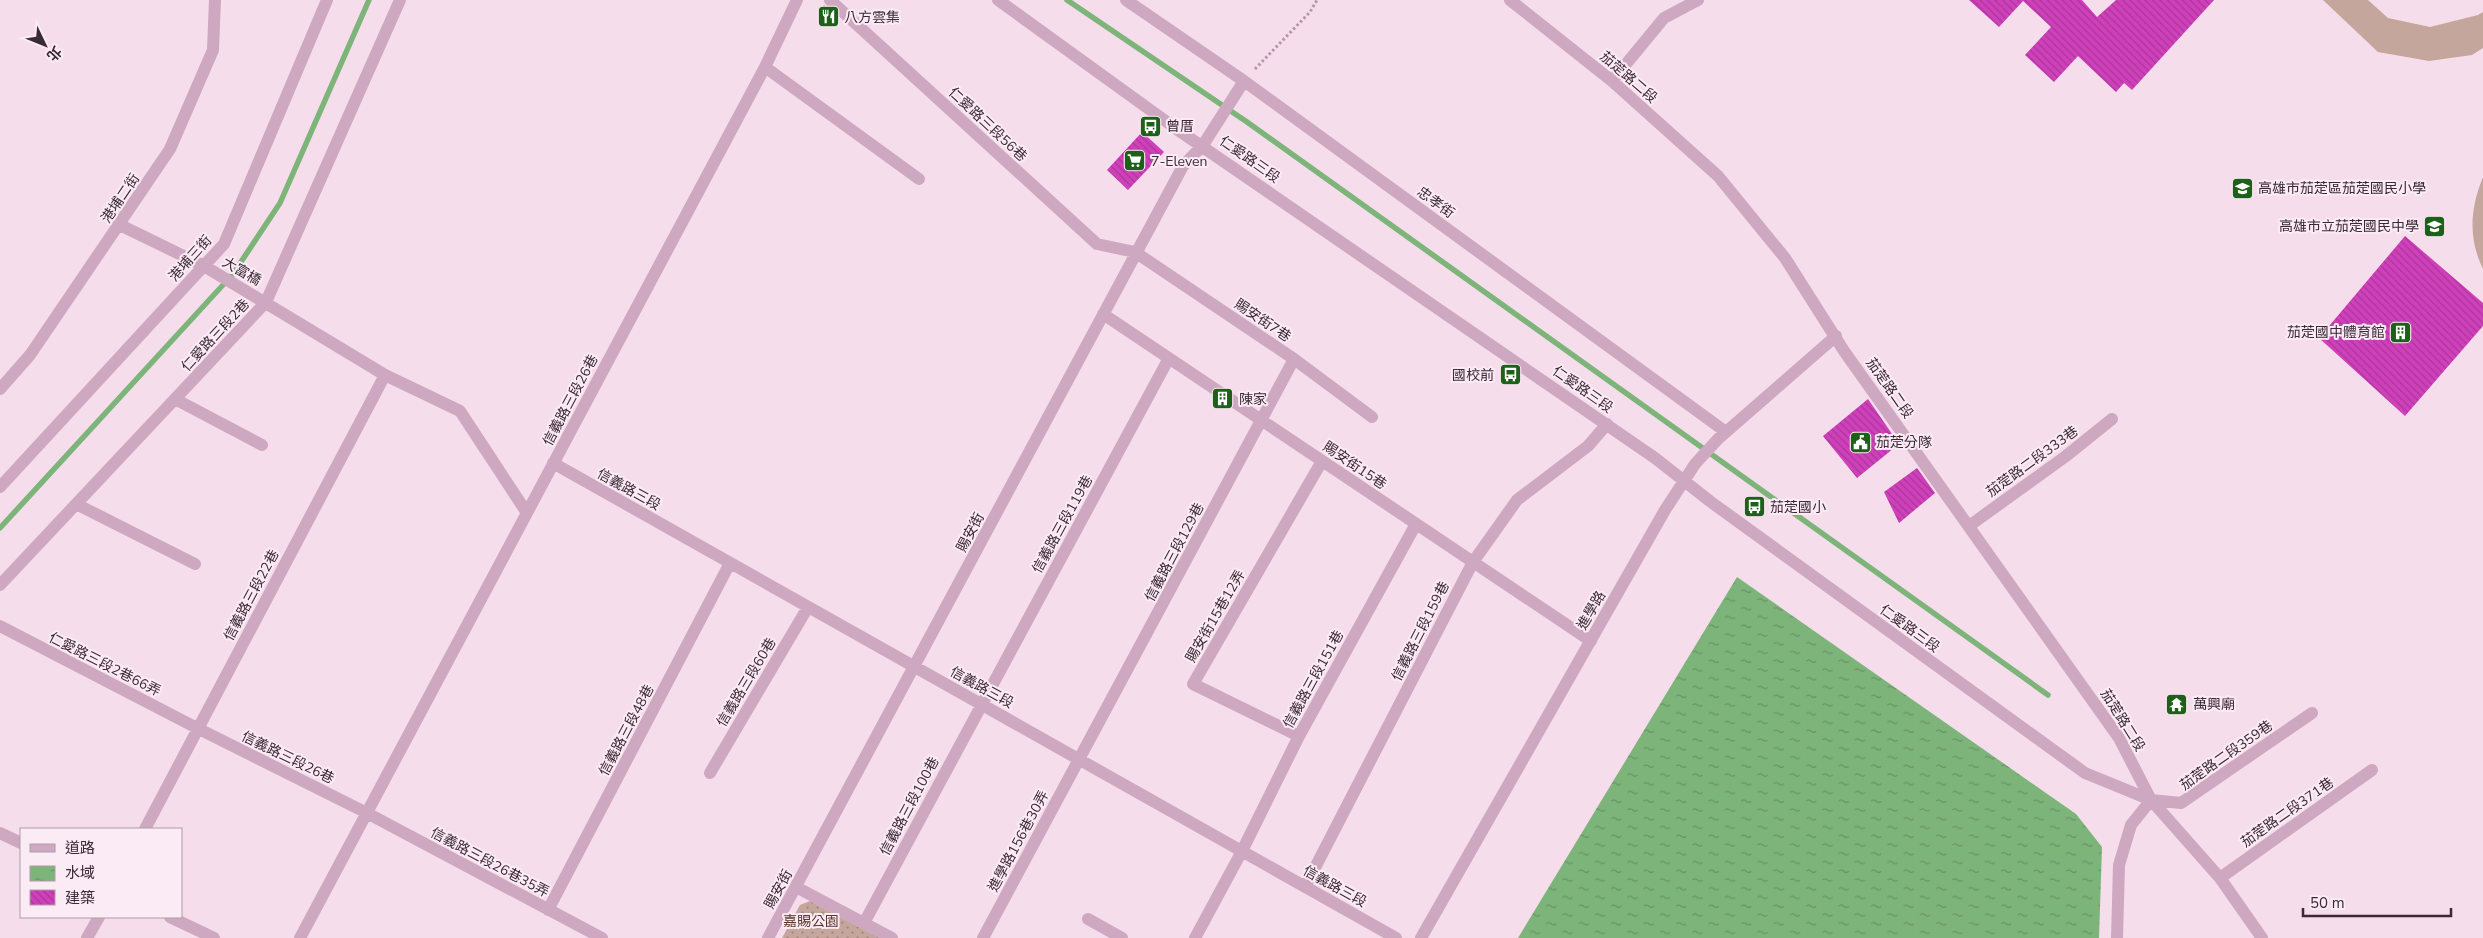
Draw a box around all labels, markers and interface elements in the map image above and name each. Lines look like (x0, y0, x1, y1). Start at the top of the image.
restaurant icon: 八方雲集 (816, 5, 840, 29)
place label: 八方雲集 (844, 8, 900, 27)
north arrow (20, 20, 70, 70)
text: 北 (42, 42, 66, 65)
street label: 茄萣路二段 (1596, 47, 1661, 108)
street label: 仁愛路三段56巷 (944, 83, 1031, 166)
bus stop icon: 曾厝 (1138, 114, 1162, 138)
place label: 曾厝 (1166, 117, 1194, 136)
street label: 仁愛路三段 (1216, 132, 1284, 187)
supermarket icon: 7-Eleven (1123, 149, 1147, 173)
place label: 7-Eleven (1151, 152, 1207, 171)
street label: 港埔二街 (97, 170, 144, 227)
school or university icon: 高雄市茄萣區茄萣國民小學 (2230, 176, 2254, 200)
place label: 高雄市茄萣區茄萣國民小學 (2258, 179, 2426, 198)
street label: 忠孝街 (1413, 182, 1458, 222)
school or university icon: 高雄市立茄萣國民中學 (2423, 214, 2447, 238)
place label: 高雄市立茄萣國民中學 (2279, 217, 2419, 236)
street label: 港埔三街 (165, 231, 216, 285)
street label: 大富橋 (219, 253, 265, 290)
street label: 仁愛路三段2巷 (177, 295, 254, 376)
street label: 賜安街7巷 (1231, 295, 1295, 346)
building icon: 茄萣國中體育館 (2389, 320, 2413, 344)
place label: 茄萣國中體育館 (2287, 323, 2385, 342)
street label: 信義路三段26巷 (538, 351, 602, 449)
street label: 茄萣路二段 (1862, 354, 1917, 422)
street label: 仁愛路三段 (1549, 362, 1617, 417)
bus stop icon: 國校前 (1498, 363, 1522, 387)
place label: 國校前 (1452, 366, 1494, 385)
building icon: 陳家 (1211, 387, 1235, 411)
place label: 陳家 (1239, 390, 1267, 409)
street label: 茄萣路二段333巷 (1983, 422, 2082, 501)
public building icon: 茄萣分隊 (1848, 430, 1872, 454)
place label: 茄萣分隊 (1876, 433, 1932, 452)
street label: 賜安街15巷 (1319, 437, 1390, 494)
street label: 信義路三段 (594, 464, 664, 515)
street label: 信義路三段119巷 (1028, 472, 1097, 577)
bus stop icon: 茄萣國小 (1742, 495, 1766, 519)
place label: 茄萣國小 (1770, 498, 1826, 517)
street label: 信義路三段129巷 (1140, 500, 1208, 605)
street label: 賜安街 (952, 509, 989, 555)
street label: 信義路三段22巷 (219, 546, 283, 644)
street label: 賜安街15巷12弄 (1181, 567, 1250, 666)
street label: 信義路三段159巷 (1387, 578, 1454, 684)
street label: 進學路 (1573, 587, 1610, 633)
street label: 仁愛路三段 (1876, 600, 1944, 657)
street label: 信義路三段151巷 (1279, 627, 1348, 732)
street label: 仁愛路三段2巷66弄 (46, 628, 164, 701)
street label: 信義路三段60巷 (712, 634, 781, 730)
street label: 信義路三段 (947, 662, 1017, 713)
street label: 信義路三段48巷 (594, 681, 658, 779)
street label: 茄萣路二段 (2096, 686, 2149, 755)
temple icon: 萬興廟 (2165, 692, 2189, 716)
place label: 萬興廟 (2193, 695, 2235, 714)
street label: 茄萣路二段359巷 (2176, 716, 2276, 795)
street label: 信義路三段26巷 (238, 727, 337, 788)
street label: 信義路三段100巷 (875, 754, 943, 859)
street label: 茄萣路二段371巷 (2237, 773, 2337, 852)
street label: 進學路156巷30弄 (984, 787, 1053, 895)
street label: 信義路三段26巷35弄 (427, 823, 552, 902)
legend (20, 828, 182, 918)
text: 道路 (65, 838, 95, 858)
street label: 信義路三段 (1300, 861, 1370, 912)
text: 水域 (65, 863, 95, 883)
street label: 賜安街 (760, 866, 797, 912)
scale bar (2303, 886, 2450, 918)
text: 建築 (65, 888, 95, 908)
text: 50 m (2310, 893, 2345, 913)
park label: 嘉賜公園 (783, 912, 839, 931)

